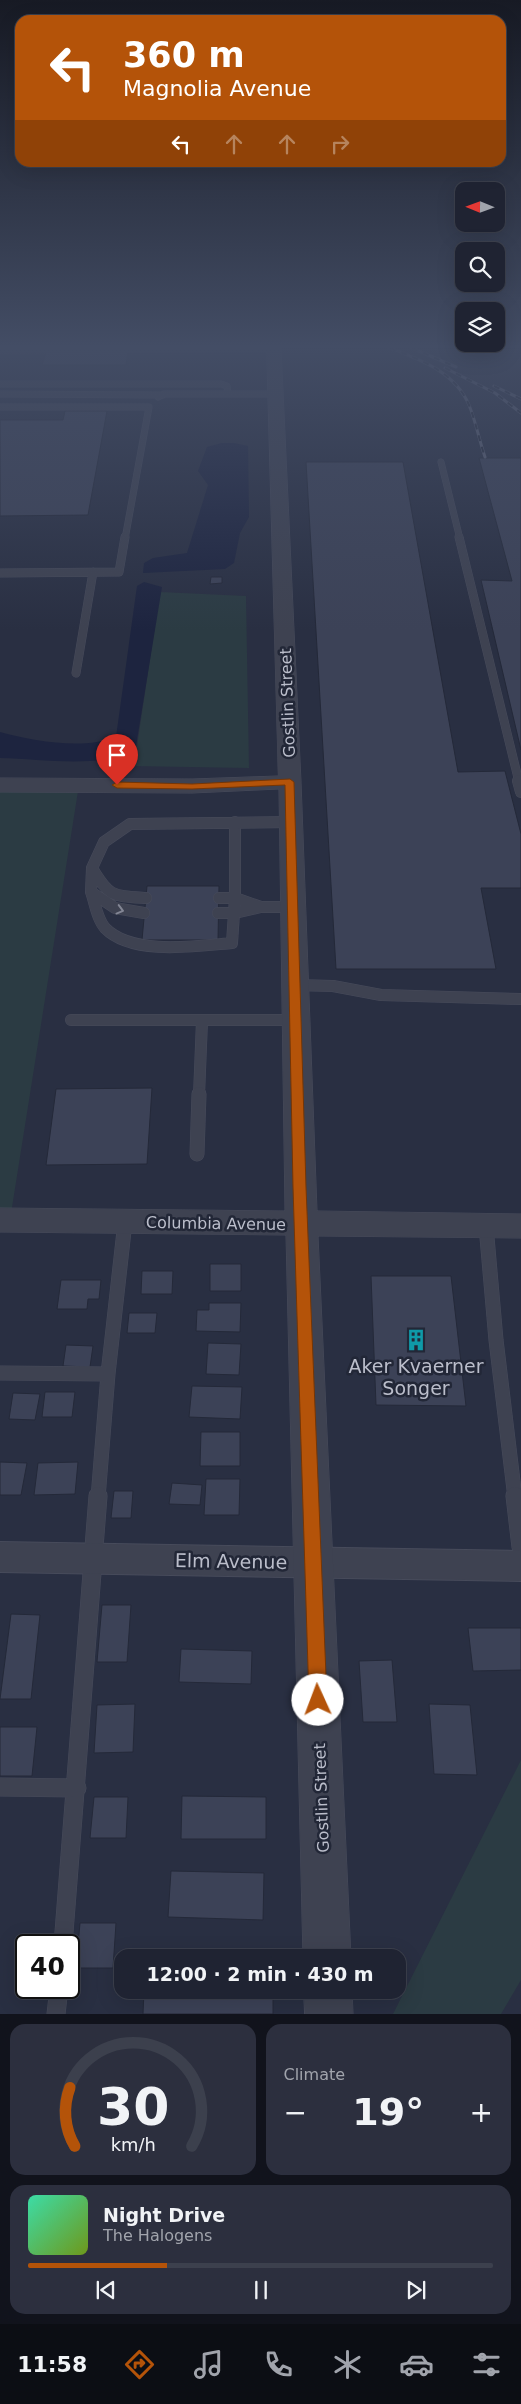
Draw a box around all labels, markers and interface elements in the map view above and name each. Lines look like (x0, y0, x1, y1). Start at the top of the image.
icon: left (40, 35, 105, 100)
text: 360 m (123, 35, 245, 75)
text: Magnolia Avenue (123, 76, 311, 101)
icon: left (167, 130, 195, 158)
icon: ahead (220, 130, 248, 158)
icon: ahead (273, 130, 301, 158)
icon: right (326, 130, 354, 158)
north arrow (455, 182, 505, 232)
map controls (455, 182, 505, 352)
button: search (455, 242, 505, 292)
button: layers (455, 302, 505, 352)
street label: Gostlin Street (276, 648, 299, 758)
pin (96, 734, 138, 785)
icon: arrive (103, 741, 131, 769)
one-way arrow (116, 904, 124, 914)
street label: Columbia Avenue (146, 1213, 286, 1234)
building icon: Aker Kvaerner Songer (403, 1327, 429, 1353)
place label: Aker Kvaerner Songer (349, 1355, 484, 1399)
street label: Elm Avenue (175, 1549, 287, 1573)
position arrow (291, 1673, 343, 1725)
street label: Gostlin Street (310, 1743, 333, 1853)
speed limit sign: 40 (15, 1934, 80, 1999)
text: 12:00 · 2 min · 430 m (146, 1963, 374, 1985)
text: Climate (284, 2065, 345, 2084)
text: 30 (97, 2077, 169, 2137)
text: 19° (352, 2090, 424, 2134)
text: − (284, 2096, 307, 2129)
text: + (470, 2096, 493, 2129)
text: km/h (110, 2134, 155, 2155)
text: Night Drive (103, 2204, 225, 2226)
text: The Halogens (103, 2226, 212, 2245)
icon: previous (92, 2276, 120, 2304)
icon: pause (247, 2276, 275, 2304)
icon: next (402, 2276, 430, 2304)
icon: directions (122, 2347, 157, 2382)
icon: music (191, 2347, 226, 2382)
icon: phone (261, 2347, 296, 2382)
icon: climate (330, 2347, 365, 2382)
icon: car (399, 2347, 434, 2382)
icon: filters (469, 2347, 504, 2382)
text: 11:58 (17, 2352, 87, 2377)

